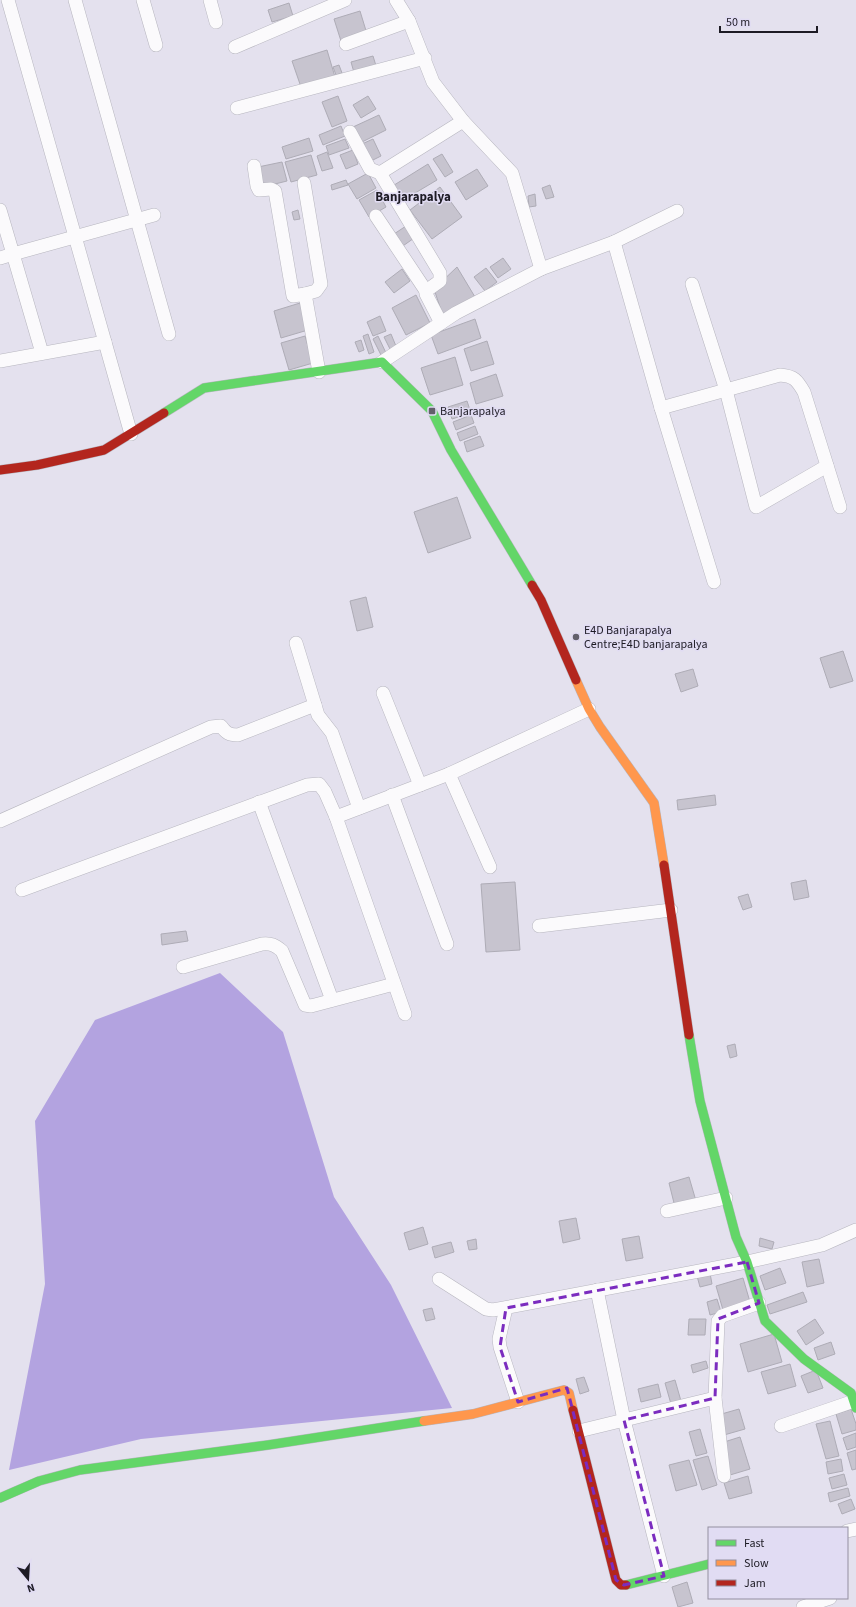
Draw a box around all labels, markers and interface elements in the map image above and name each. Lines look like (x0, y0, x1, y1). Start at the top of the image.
scale bar (720, 8, 817, 34)
text: 50 m (726, 14, 750, 31)
district label: Banjarapalya (375, 188, 451, 206)
place label: Banjarapalya (440, 403, 506, 420)
marker: Banjarapalya (427, 406, 437, 416)
place label: E4D Banjarapalya Centre;E4D banjarapalya (584, 622, 708, 653)
marker: E4D Banjarapalya Centre;E4D banjarapalya (571, 632, 581, 642)
legend (708, 1527, 848, 1599)
text: Fast (744, 1535, 764, 1552)
text: Slow (744, 1555, 769, 1572)
north arrow (8, 1559, 48, 1599)
text: Jam (744, 1575, 766, 1592)
text: N (25, 1580, 37, 1596)

